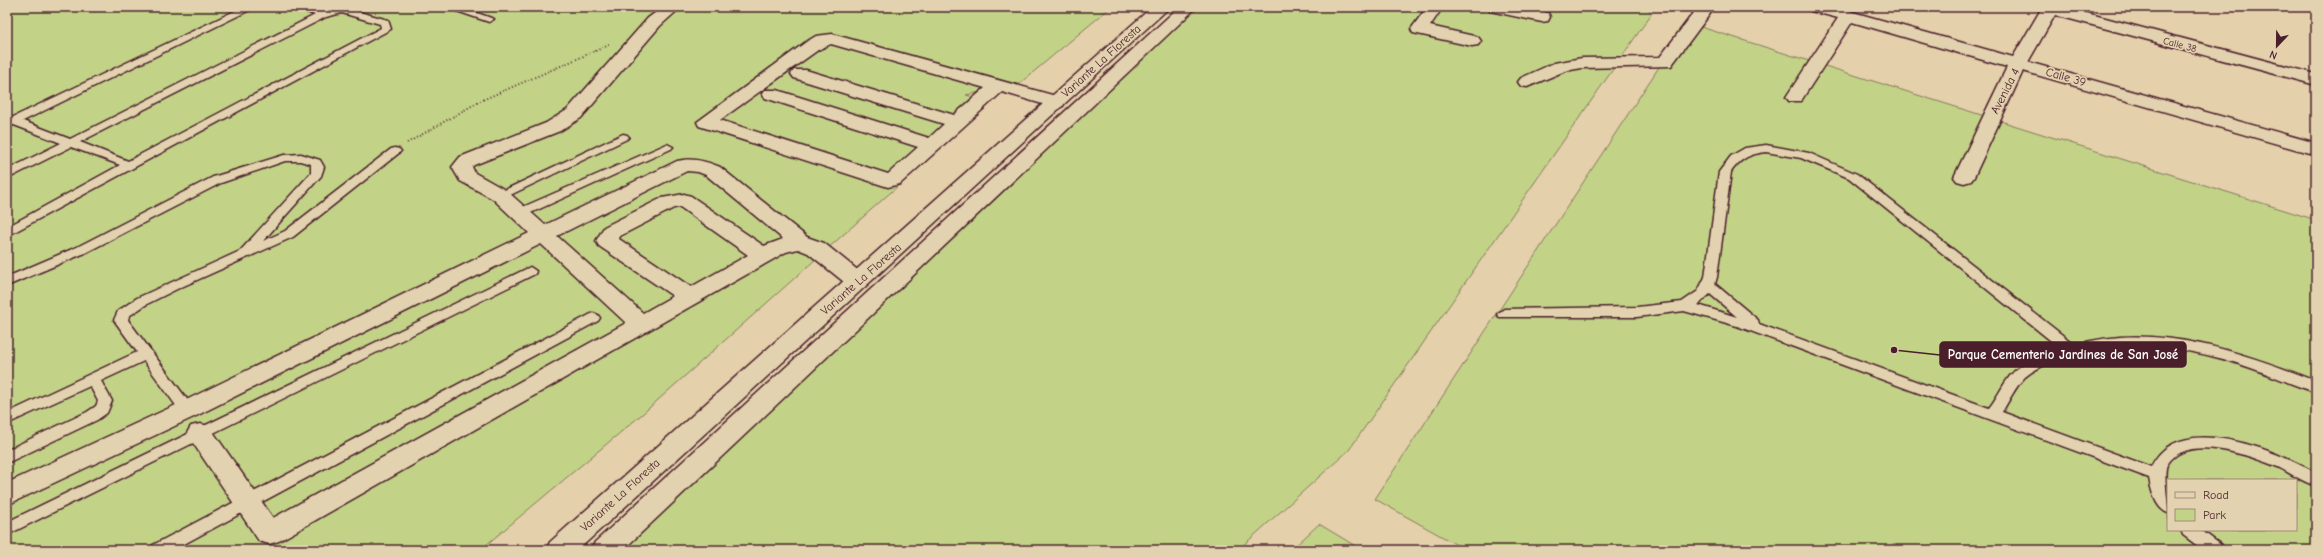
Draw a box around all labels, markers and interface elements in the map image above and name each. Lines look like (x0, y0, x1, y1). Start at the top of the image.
street label: Variante La Floresta (1058, 22, 1144, 100)
north arrow (2257, 26, 2297, 66)
street label: Calle 38 (2162, 35, 2198, 55)
text: N (2268, 47, 2279, 62)
street label: Calle 39 (2044, 65, 2088, 89)
street label: Avenida 4 (1988, 66, 2023, 116)
street label: Variante La Floresta (818, 240, 904, 318)
callout: Parque Cementerio Jardines de San José (1940, 342, 2186, 367)
text: Parque Cementerio Jardines de San José (1948, 347, 2179, 362)
street label: Variante La Floresta (577, 456, 663, 534)
legend (2167, 479, 2297, 531)
text: Road (2203, 488, 2229, 502)
text: Park (2203, 508, 2226, 522)

